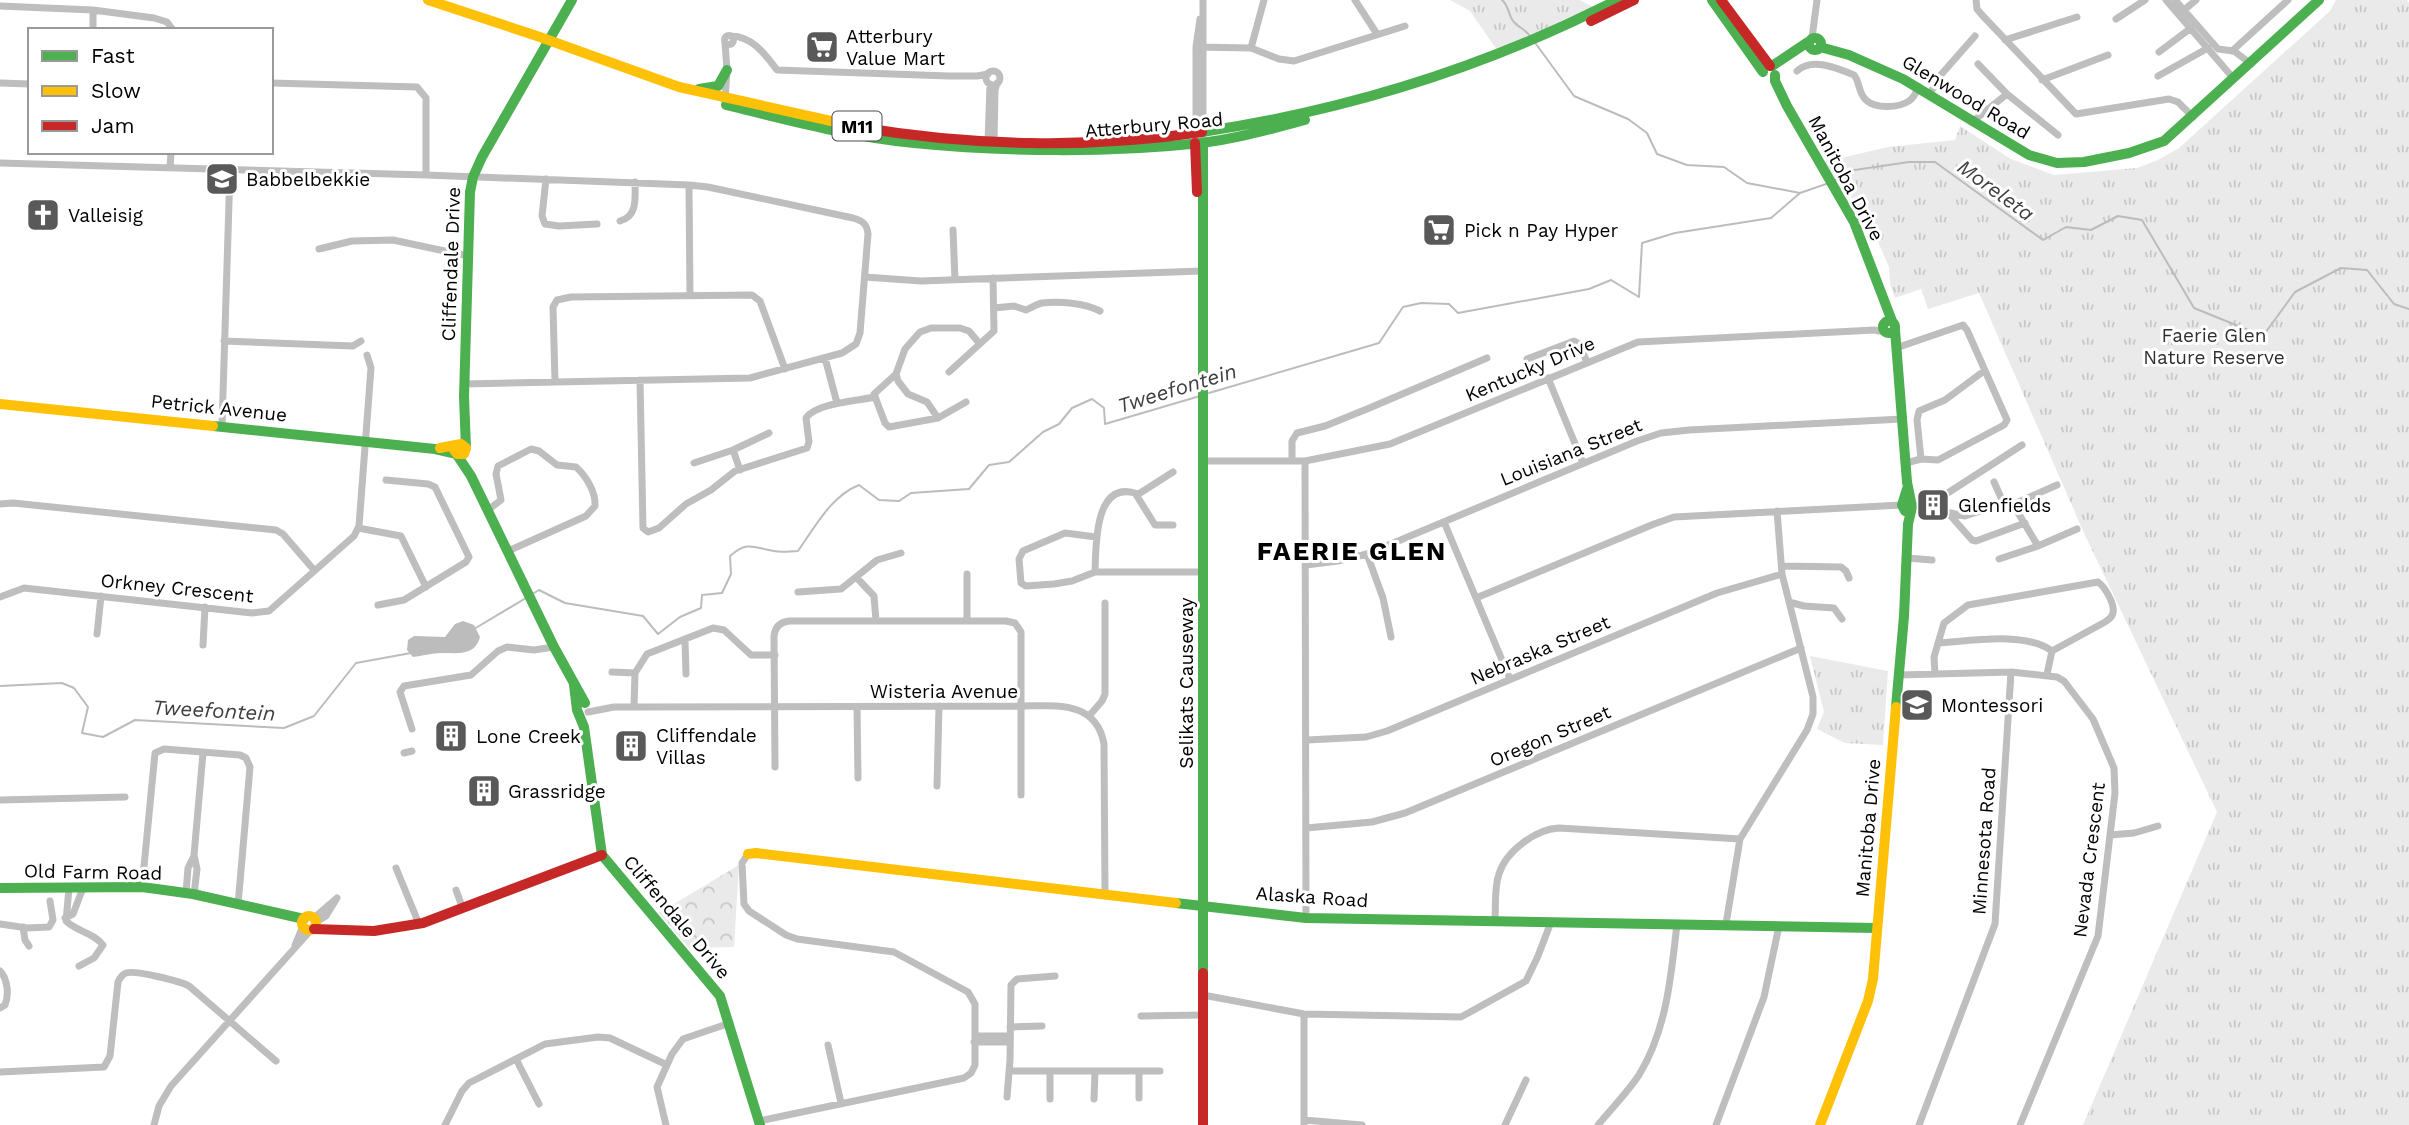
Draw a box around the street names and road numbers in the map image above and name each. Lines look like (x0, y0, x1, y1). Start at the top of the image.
street label: Glenwood Road (1898, 50, 2034, 144)
street label: Atterbury Road (1084, 107, 1224, 143)
street label: Manitoba Drive (1803, 111, 1889, 245)
road number: M11 (832, 112, 882, 140)
street label: Cliffendale Drive (437, 186, 465, 342)
street label: Kentucky Drive (1462, 331, 1598, 407)
street label: Petrick Avenue (150, 389, 288, 427)
street label: Louisiana Street (1497, 413, 1645, 491)
street label: Orkney Crescent (100, 569, 255, 607)
street label: Selikats Causeway (1175, 597, 1198, 769)
street label: Nebraska Street (1467, 610, 1613, 690)
street label: Wisteria Avenue (870, 680, 1018, 703)
street label: Oregon Street (1486, 700, 1614, 772)
street label: Manitoba Drive (1850, 758, 1886, 898)
street label: Minnesota Road (1967, 766, 2001, 916)
street label: Nevada Crescent (2068, 781, 2110, 939)
street label: Cliffendale Drive (619, 850, 735, 984)
street label: Old Farm Road (24, 859, 162, 885)
street label: Alaska Road (1255, 882, 1369, 912)

